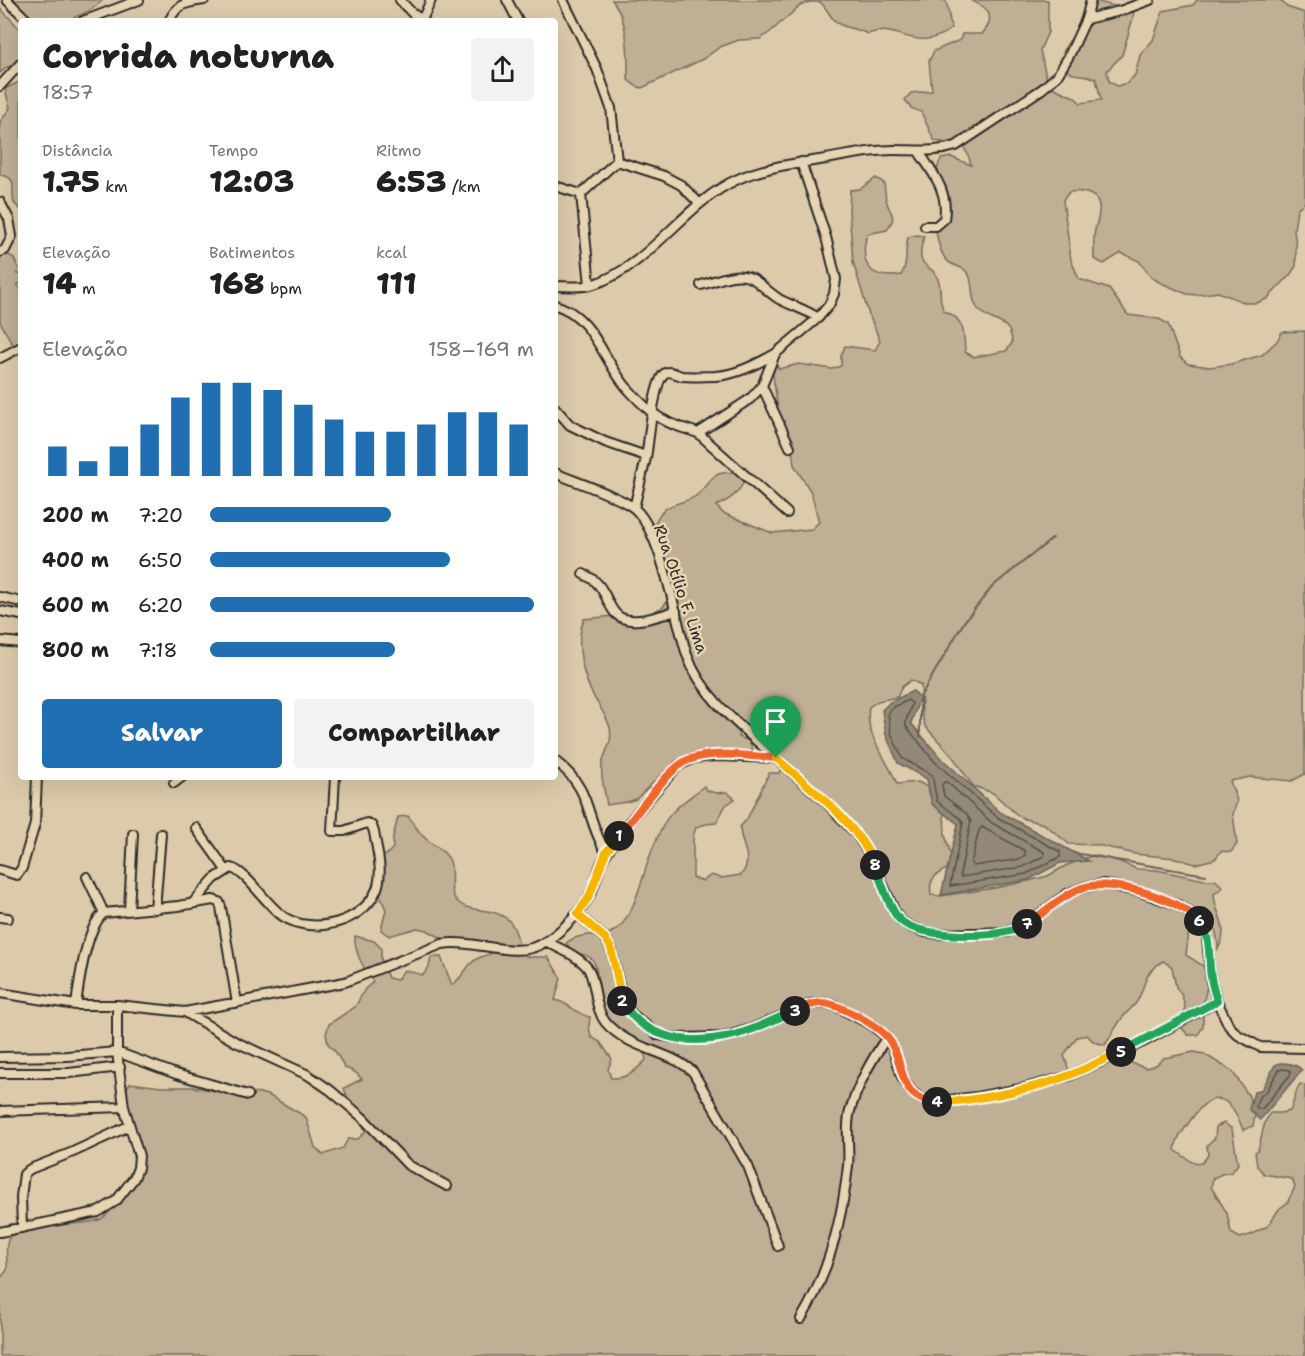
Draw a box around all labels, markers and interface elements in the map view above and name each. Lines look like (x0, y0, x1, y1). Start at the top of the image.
text: Corrida noturna (42, 34, 334, 79)
button: share (471, 38, 534, 101)
text: 18:57 (42, 79, 94, 105)
text: Distância (42, 140, 113, 161)
text: Tempo (209, 140, 258, 161)
text: Ritmo (376, 140, 421, 161)
text: 1.75 (42, 161, 100, 202)
text: 12:03 (209, 161, 294, 202)
text: 6:53 (376, 161, 447, 202)
text: km (100, 176, 128, 197)
text: /km (447, 176, 481, 197)
text: Elevação (42, 242, 111, 263)
text: Batimentos (209, 242, 295, 263)
text: kcal (376, 242, 407, 263)
text: 14 (42, 263, 77, 304)
text: 168 (209, 263, 264, 304)
text: 111 (376, 263, 417, 304)
text: m (77, 278, 96, 299)
text: bpm (264, 278, 302, 299)
text: Elevação (42, 336, 128, 362)
text: 158–169 m (428, 336, 534, 362)
text: 200 m (42, 502, 109, 528)
text: 7:20 (138, 502, 183, 528)
street label: Rua Otílio F. Lima (649, 522, 713, 656)
text: 400 m (42, 547, 109, 573)
text: 6:50 (138, 547, 182, 573)
text: 600 m (42, 592, 109, 618)
text: 6:20 (138, 592, 183, 618)
text: 800 m (42, 637, 109, 663)
text: 7:18 (138, 637, 177, 663)
pin (750, 696, 801, 758)
button: Salvar (42, 699, 282, 768)
button: Compartilhar (294, 699, 534, 768)
icon: arrive (759, 705, 792, 738)
pin: 1 (604, 821, 634, 851)
text: 1 (615, 825, 623, 846)
pin: 8 (860, 850, 890, 880)
text: 8 (869, 854, 881, 875)
pin: 6 (1184, 906, 1214, 936)
pin: 7 (1012, 909, 1042, 939)
text: 6 (1193, 910, 1205, 931)
text: 7 (1021, 913, 1033, 934)
pin: 2 (607, 986, 637, 1016)
text: 2 (616, 990, 628, 1011)
pin: 3 (780, 996, 810, 1026)
text: 3 (789, 1000, 801, 1021)
pin: 5 (1106, 1037, 1136, 1067)
text: 5 (1116, 1041, 1126, 1062)
pin: 4 (922, 1087, 952, 1117)
text: 4 (931, 1091, 943, 1112)

